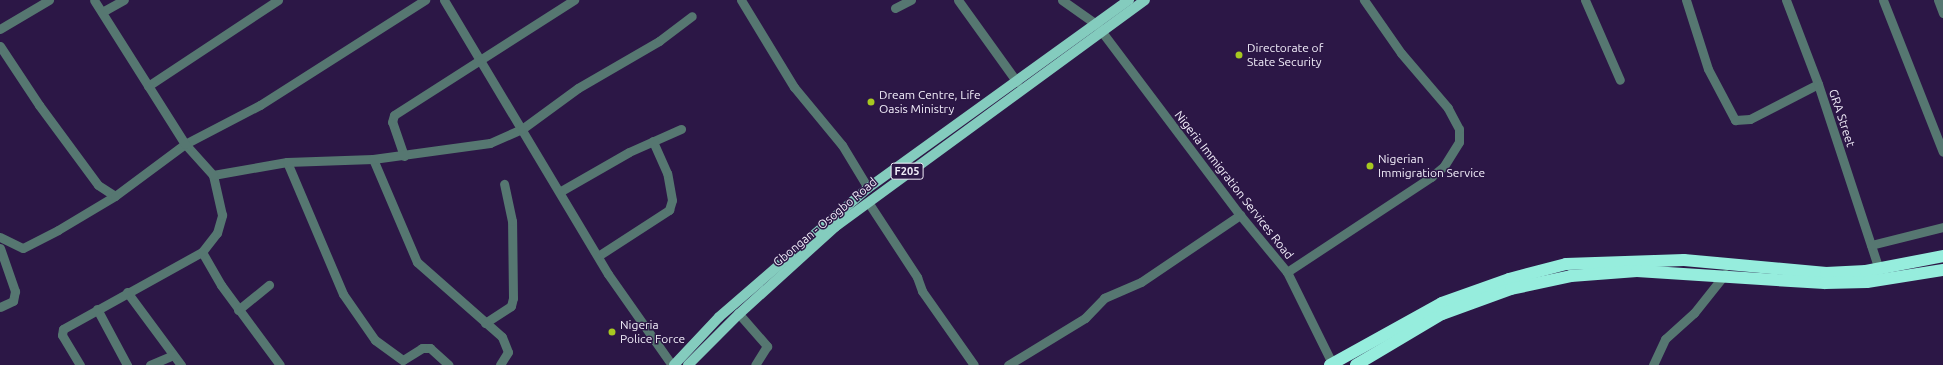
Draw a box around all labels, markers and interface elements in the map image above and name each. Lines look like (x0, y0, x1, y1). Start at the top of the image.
place label: Directorate of State Security (1247, 41, 1323, 69)
marker: Directorate of State Security (1234, 50, 1244, 60)
street label: GRA Street (1826, 87, 1858, 149)
place label: Dream Centre, Life Oasis Ministry (879, 88, 981, 116)
marker: Dream Centre, Life Oasis Ministry (866, 97, 876, 107)
street label: Nigeria Immigration Services Road (1172, 108, 1296, 262)
place label: Nigerian Immigration Service (1378, 152, 1485, 180)
marker: Nigerian Immigration Service (1365, 161, 1375, 171)
road number: F205 (890, 162, 924, 180)
street label: Gbongan - Osogbo Road (770, 175, 880, 269)
place label: Nigeria Police Force (620, 318, 685, 346)
marker: Nigeria Police Force (607, 327, 617, 337)

